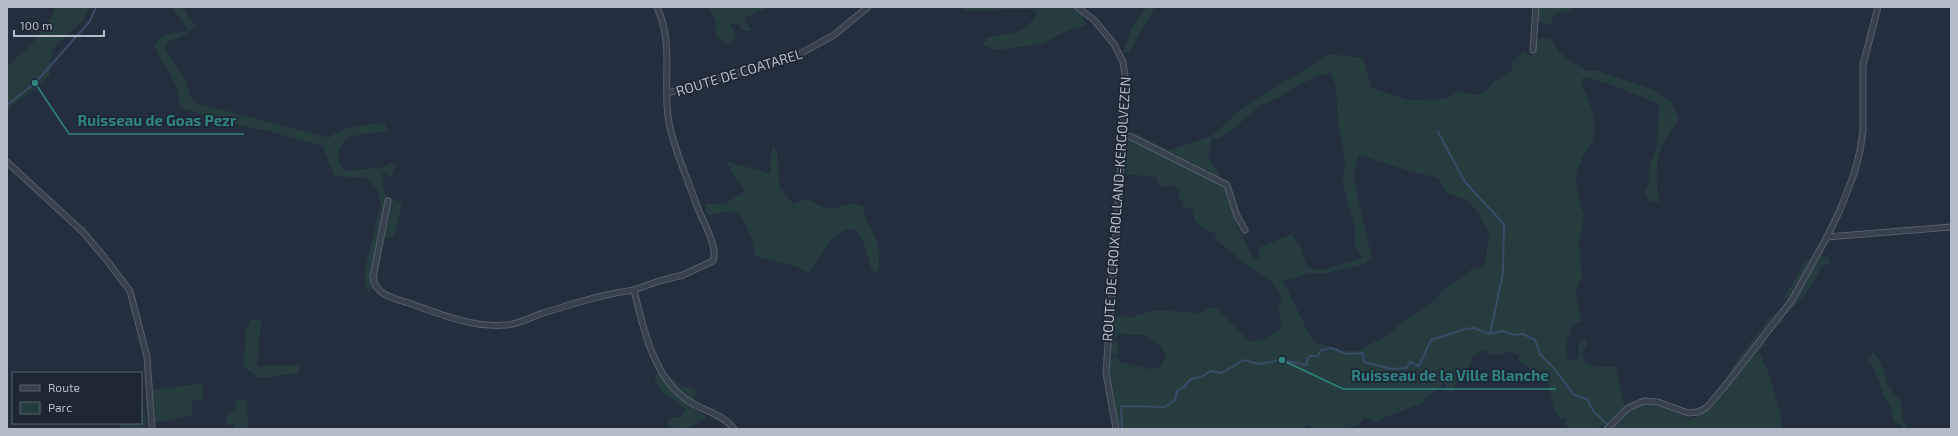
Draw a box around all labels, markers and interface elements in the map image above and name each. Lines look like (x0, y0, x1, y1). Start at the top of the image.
scale bar (14, 12, 104, 38)
text: 100 m (20, 18, 52, 32)
street label: ROUTE DE COATAREL (674, 45, 804, 99)
street label: ROUTE DE CROIX ROLLAND-KERGOLVEZEN (1098, 76, 1134, 342)
callout: Ruisseau de Goas Pezr (69, 107, 244, 134)
text: Ruisseau de Goas Pezr (78, 111, 237, 129)
callout: Ruisseau de la Ville Blanche (1343, 362, 1556, 389)
text: Ruisseau de la Ville Blanche (1351, 366, 1549, 384)
legend (12, 372, 142, 424)
text: Route (48, 380, 80, 394)
text: Parc (48, 400, 72, 414)

